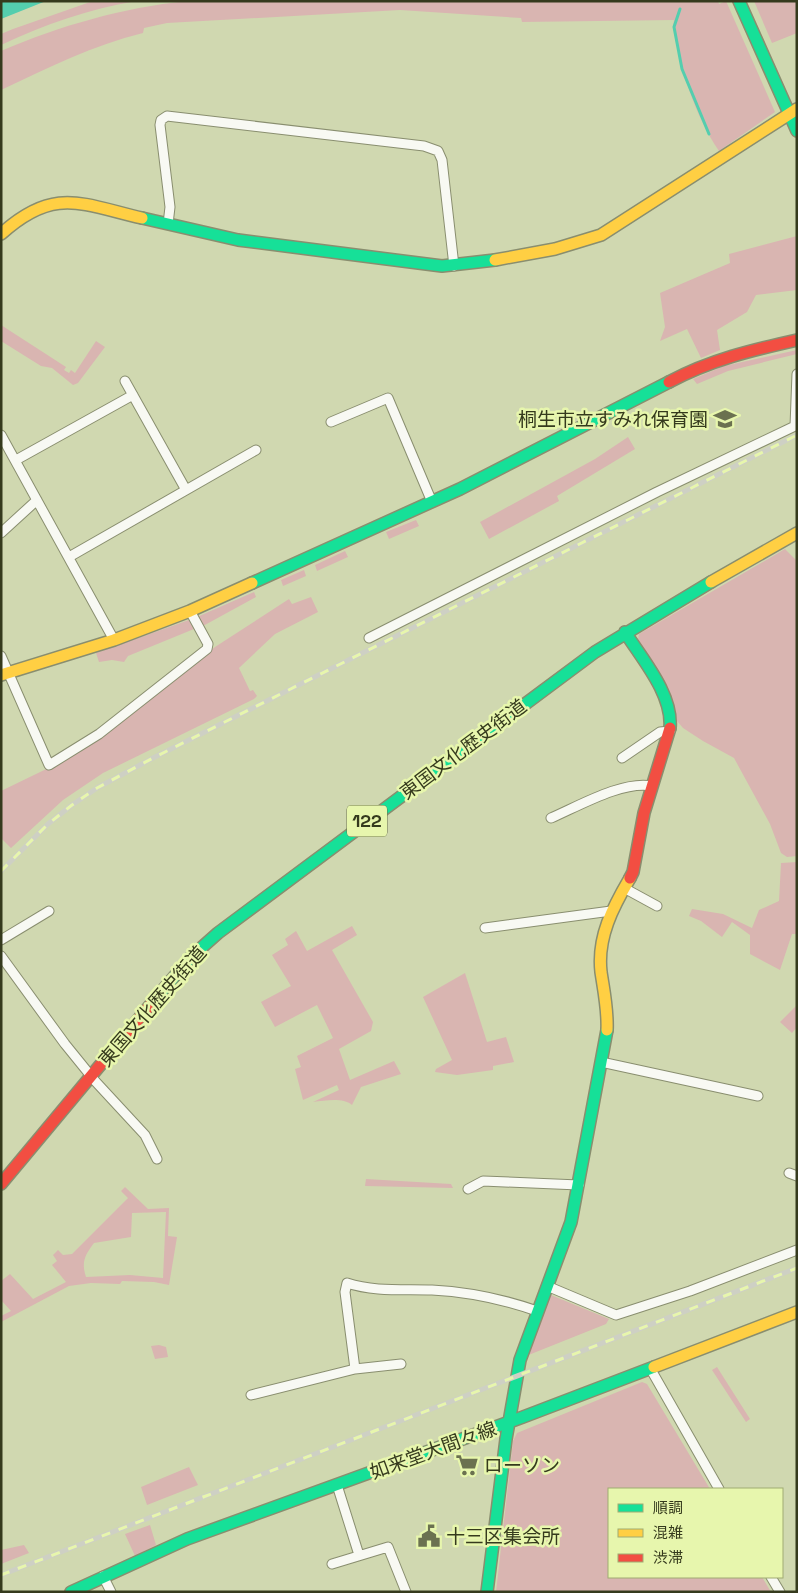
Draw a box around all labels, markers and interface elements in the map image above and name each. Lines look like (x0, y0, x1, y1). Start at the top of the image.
school or university icon: 桐生市立すみれ保育園 (712, 406, 738, 432)
place label: 桐生市立すみれ保育園 (518, 407, 708, 432)
street label: 東国文化歴史街道 (395, 694, 532, 805)
road number: 122 (347, 806, 387, 836)
street label: 東国文化歴史街道 (93, 941, 212, 1072)
street label: 如来堂大間々線 (366, 1416, 500, 1485)
supermarket icon: ローソン (454, 1452, 480, 1478)
place label: ローソン (484, 1453, 560, 1478)
legend (608, 1488, 783, 1578)
text: 順調 (653, 1498, 683, 1517)
public building icon: 十三区集会所 (416, 1523, 442, 1549)
text: 混雑 (653, 1523, 683, 1542)
place label: 十三区集会所 (446, 1524, 560, 1549)
text: 渋滞 (653, 1548, 683, 1567)

